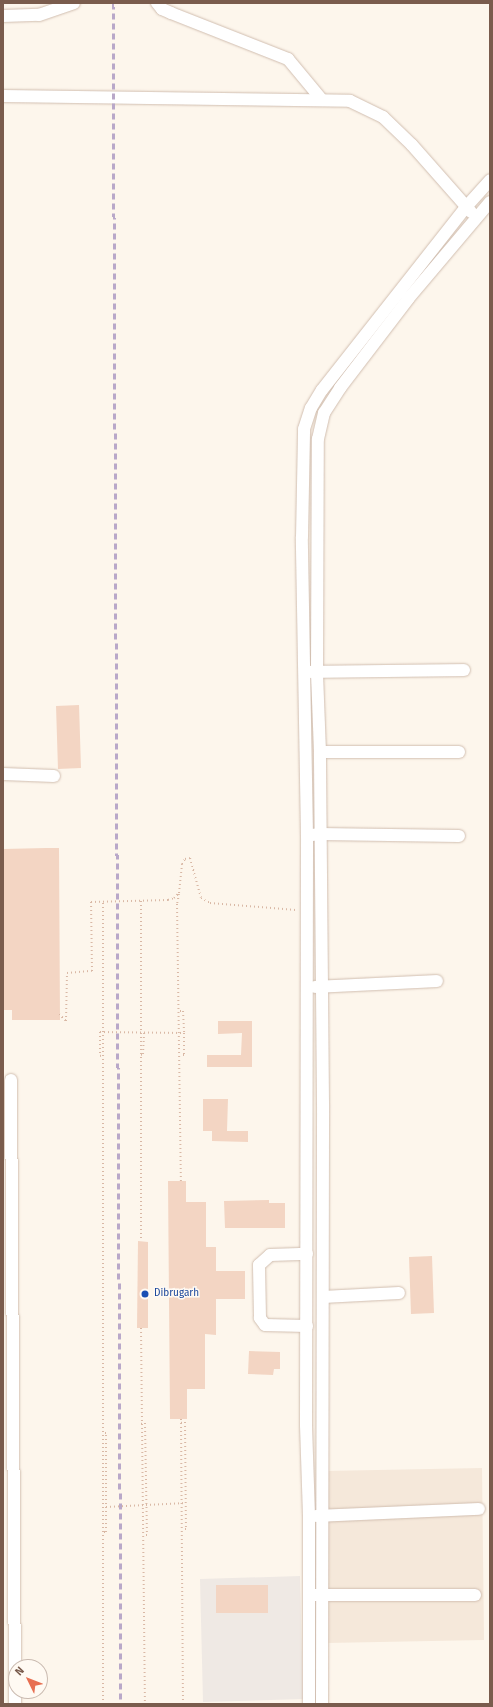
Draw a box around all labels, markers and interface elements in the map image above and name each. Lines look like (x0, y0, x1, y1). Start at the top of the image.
marker: Dibrugarh (139, 1288, 151, 1300)
place label: Dibrugarh (154, 1288, 199, 1300)
north arrow (8, 1659, 48, 1699)
text: N (12, 1664, 27, 1678)

